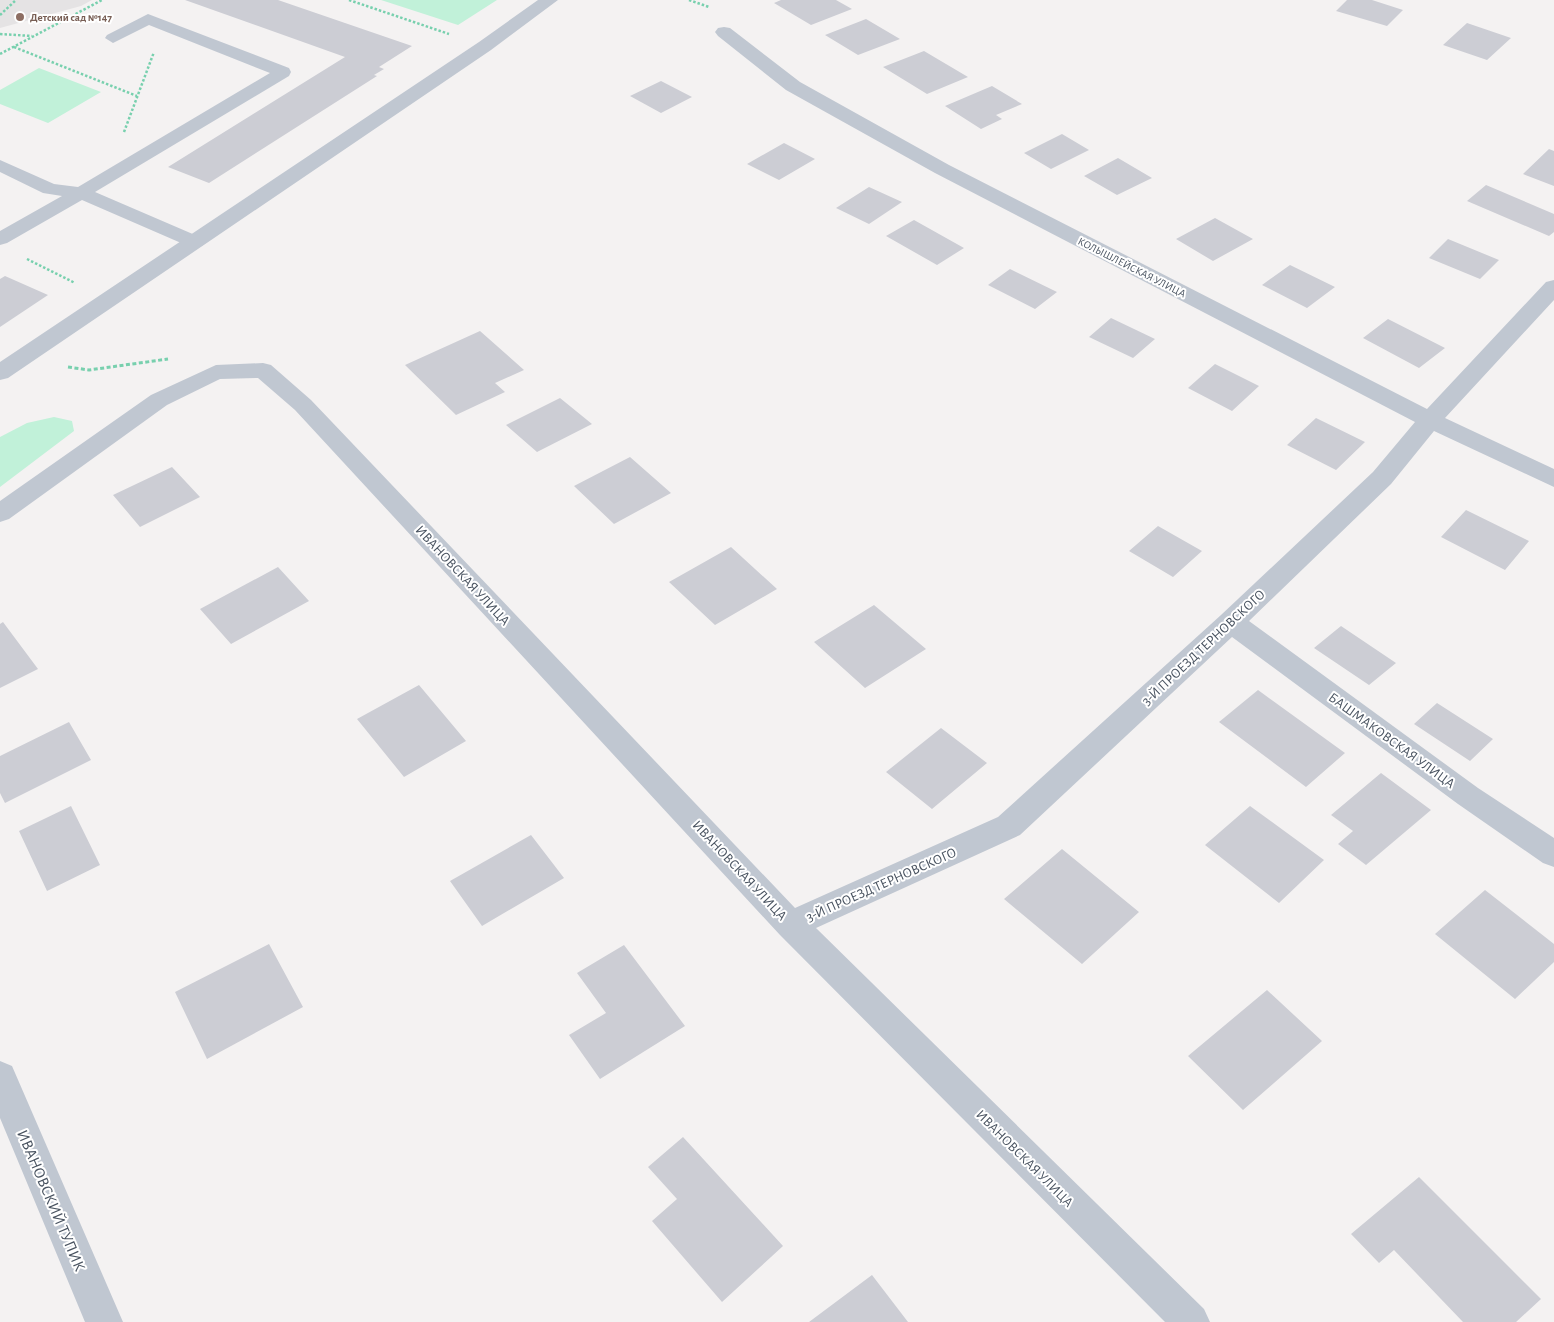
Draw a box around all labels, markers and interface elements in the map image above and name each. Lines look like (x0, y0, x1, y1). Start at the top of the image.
marker: Детский сад №147 (14, 11, 26, 23)
place label: Детский сад №147 (30, 12, 112, 23)
street label: КОЛЫШЛЕЙСКАЯ УЛИЦА (1076, 235, 1188, 300)
street label: ИВАНОВСКАЯ УЛИЦА (412, 523, 512, 628)
street label: 3-Й ПРОЕЗД ТЕРНОВСКОГО (1139, 586, 1268, 708)
street label: БАШМАКОВСКАЯ УЛИЦА (1326, 690, 1457, 791)
street label: ИВАНОВСКАЯ УЛИЦА (689, 818, 789, 923)
street label: 3-Й ПРОЕЗД ТЕРНОВСКОГО (804, 845, 959, 924)
street label: ИВАНОВСКАЯ УЛИЦА (973, 1107, 1076, 1210)
street label: ИВАНОВСКИЙ ТУПИК (14, 1127, 89, 1273)

